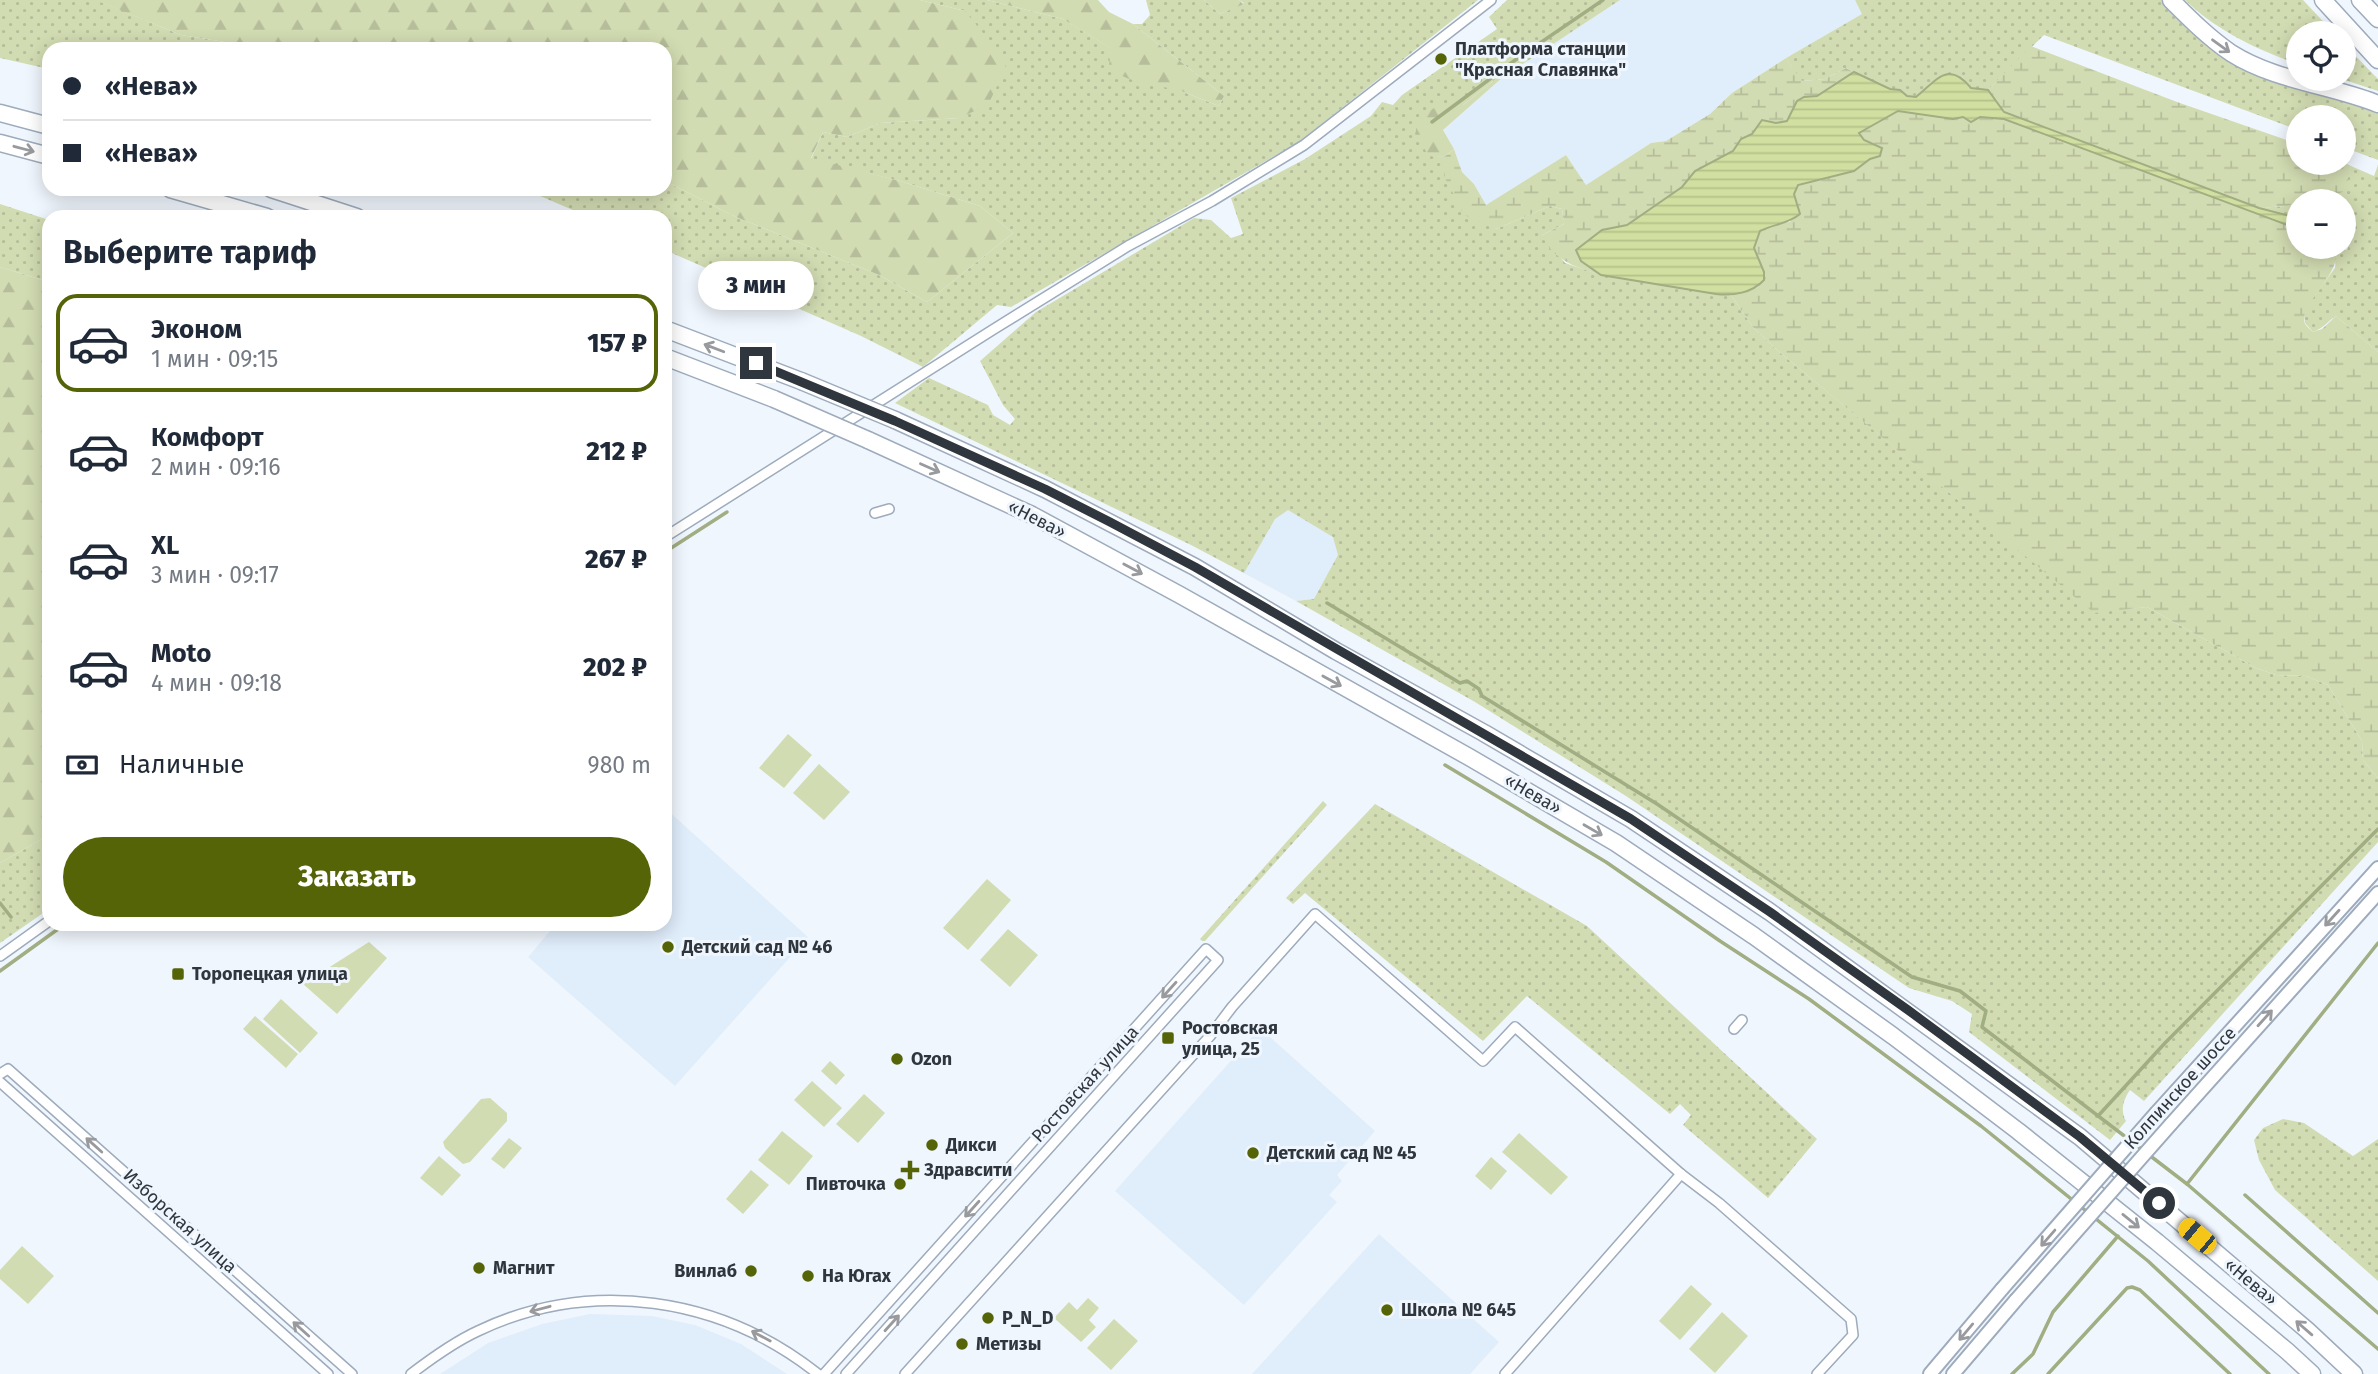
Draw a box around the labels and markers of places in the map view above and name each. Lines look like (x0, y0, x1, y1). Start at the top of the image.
place label: Платформа станции "Красная Славянка" (1455, 38, 1626, 81)
marker: Платформа станции "Красная Славянка" (1433, 51, 1449, 67)
place label: Детский сад № 46 (681, 936, 832, 958)
marker: Детский сад № 46 (660, 939, 676, 955)
place label: Торопецкая улица (192, 963, 348, 985)
marker: Торопецкая улица (170, 966, 186, 982)
place label: Ростовская улица, 25 (1181, 1017, 1278, 1060)
marker: Ростовская улица, 25 (1160, 1030, 1176, 1046)
place label: Ozon (911, 1048, 952, 1070)
marker: Ozon (889, 1051, 905, 1067)
place label: Дикси (945, 1134, 997, 1156)
marker: Дикси (924, 1137, 940, 1153)
place label: Детский сад № 45 (1266, 1142, 1417, 1164)
marker: Детский сад № 45 (1245, 1145, 1261, 1161)
place label: Здравсити (923, 1159, 1012, 1181)
marker: Здравсити (902, 1162, 918, 1178)
place label: Пивточка (806, 1173, 886, 1195)
marker: Пивточка (892, 1176, 908, 1192)
place label: Магнит (493, 1257, 555, 1279)
marker: Магнит (471, 1260, 487, 1276)
place label: Винлаб (674, 1260, 737, 1282)
marker: Винлаб (743, 1263, 759, 1279)
place label: На Югах (822, 1265, 892, 1287)
marker: На Югах (800, 1268, 816, 1284)
place label: Школа № 645 (1401, 1299, 1517, 1321)
marker: Школа № 645 (1379, 1302, 1395, 1318)
place label: P_N_D (1002, 1307, 1054, 1329)
marker: P_N_D (980, 1310, 996, 1326)
place label: Метизы (976, 1333, 1041, 1355)
marker: Метизы (954, 1336, 970, 1352)

